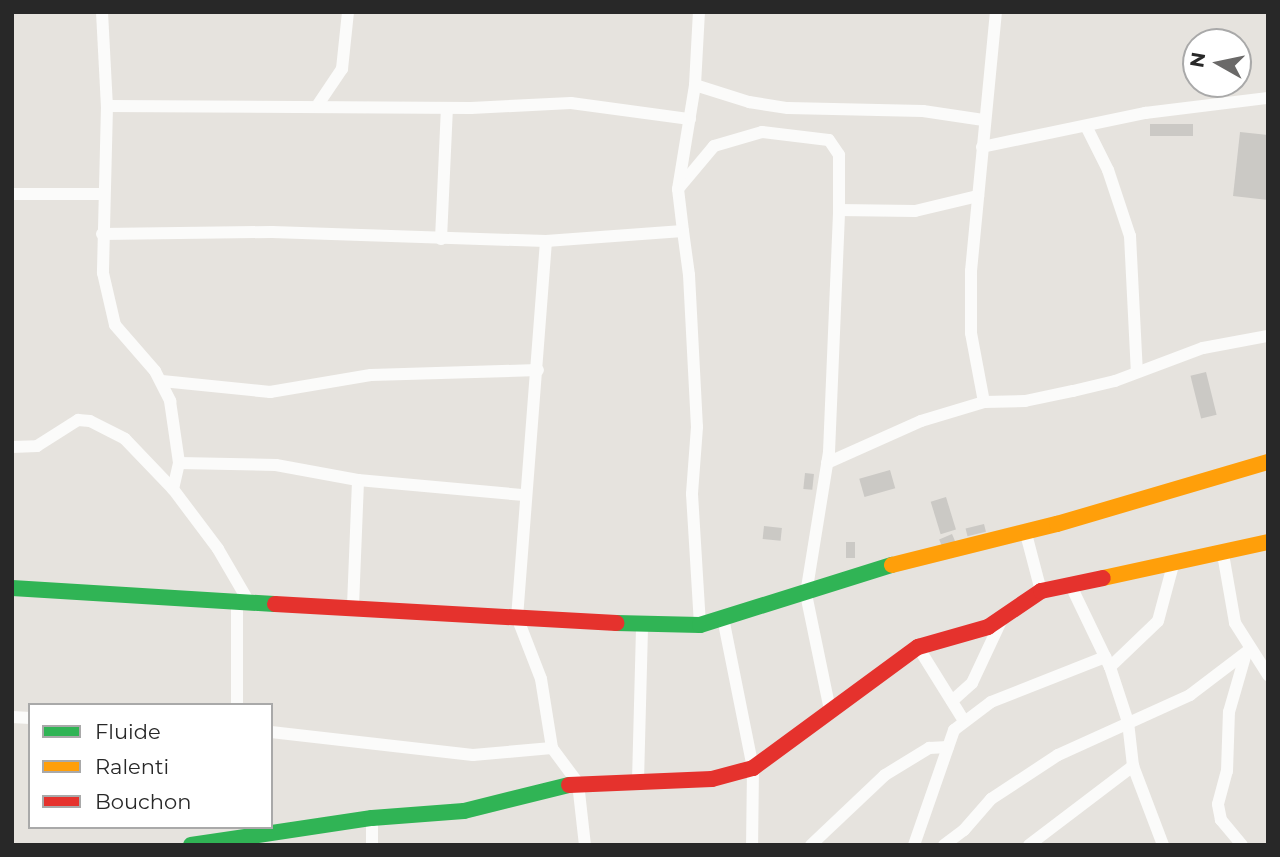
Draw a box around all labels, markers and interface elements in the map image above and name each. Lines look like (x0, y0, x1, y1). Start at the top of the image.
north arrow (1182, 28, 1252, 98)
text: N (1185, 51, 1210, 69)
legend (28, 703, 273, 829)
text: Fluide (95, 719, 161, 744)
text: Ralenti (95, 754, 169, 779)
text: Bouchon (95, 789, 191, 814)

